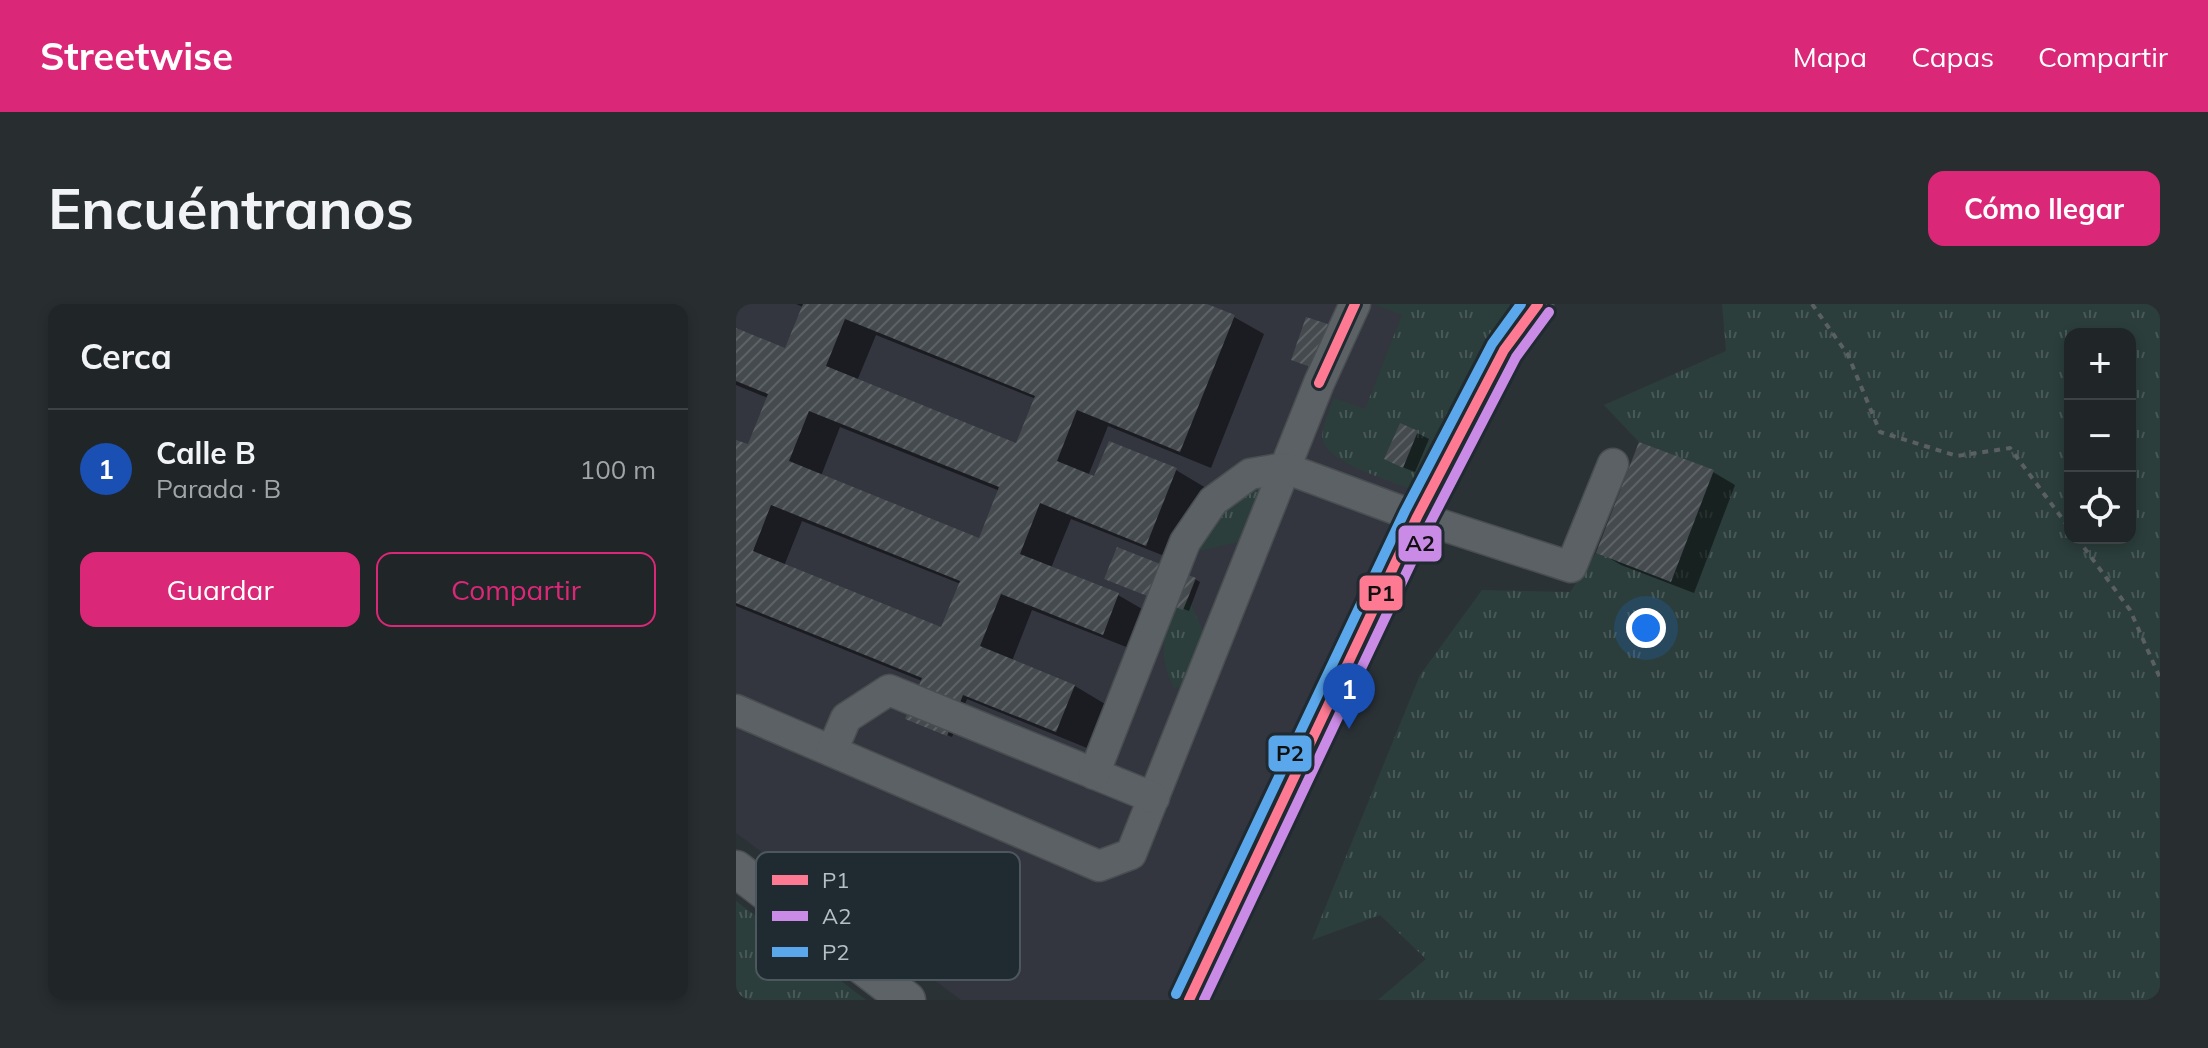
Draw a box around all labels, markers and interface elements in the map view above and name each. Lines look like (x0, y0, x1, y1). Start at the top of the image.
text: Streetwise (40, 32, 233, 80)
text: Mapa (1793, 39, 1867, 74)
text: Capas (1911, 39, 1994, 74)
text: Compartir (2038, 39, 2168, 74)
button: Cómo llegar (1928, 171, 2160, 246)
text: Encuéntranos (48, 173, 414, 243)
map controls (2064, 328, 2136, 544)
button: + (2064, 328, 2136, 400)
text: Cerca (80, 335, 172, 378)
button: − (2064, 400, 2136, 472)
text: Calle B (156, 434, 256, 472)
text: 1 (98, 453, 114, 486)
text: 100 m (580, 453, 656, 486)
text: Parada · B (156, 472, 281, 505)
button: locate (2064, 472, 2136, 544)
line badge: A2 (1397, 524, 1443, 563)
text: A2 (1405, 529, 1435, 557)
button: Guardar (80, 552, 360, 627)
button: Compartir (376, 552, 656, 627)
line badge: P1 (1358, 574, 1404, 612)
text: P1 (1367, 579, 1395, 607)
your location (1626, 608, 1666, 648)
pin: 1 (1323, 663, 1375, 729)
line badge: P2 (1267, 734, 1313, 773)
text: P2 (1276, 739, 1304, 767)
legend (756, 852, 1020, 980)
text: P1 (822, 866, 850, 894)
text: A2 (822, 902, 851, 930)
text: P2 (822, 938, 850, 966)

